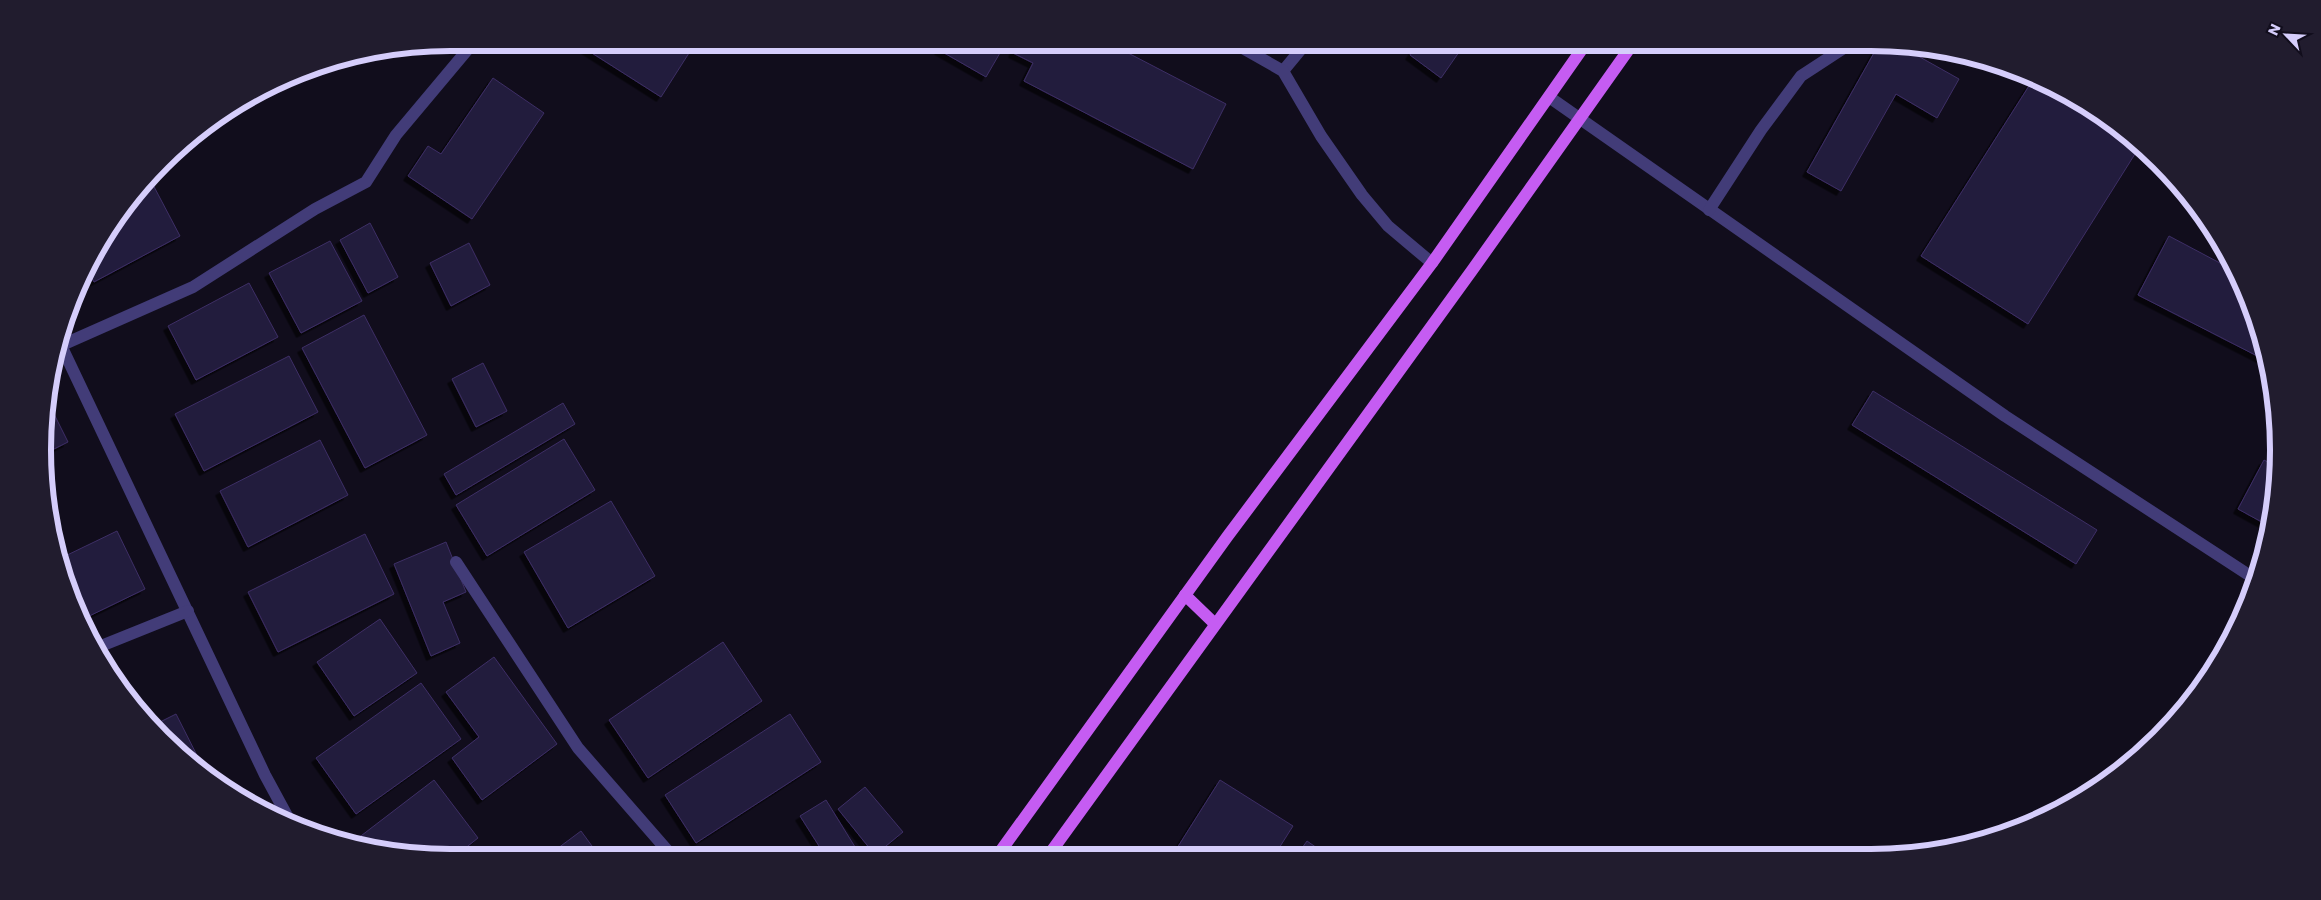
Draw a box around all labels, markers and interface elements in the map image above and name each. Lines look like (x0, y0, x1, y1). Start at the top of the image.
north arrow (2261, 10, 2311, 60)
text: N (2263, 21, 2286, 39)

